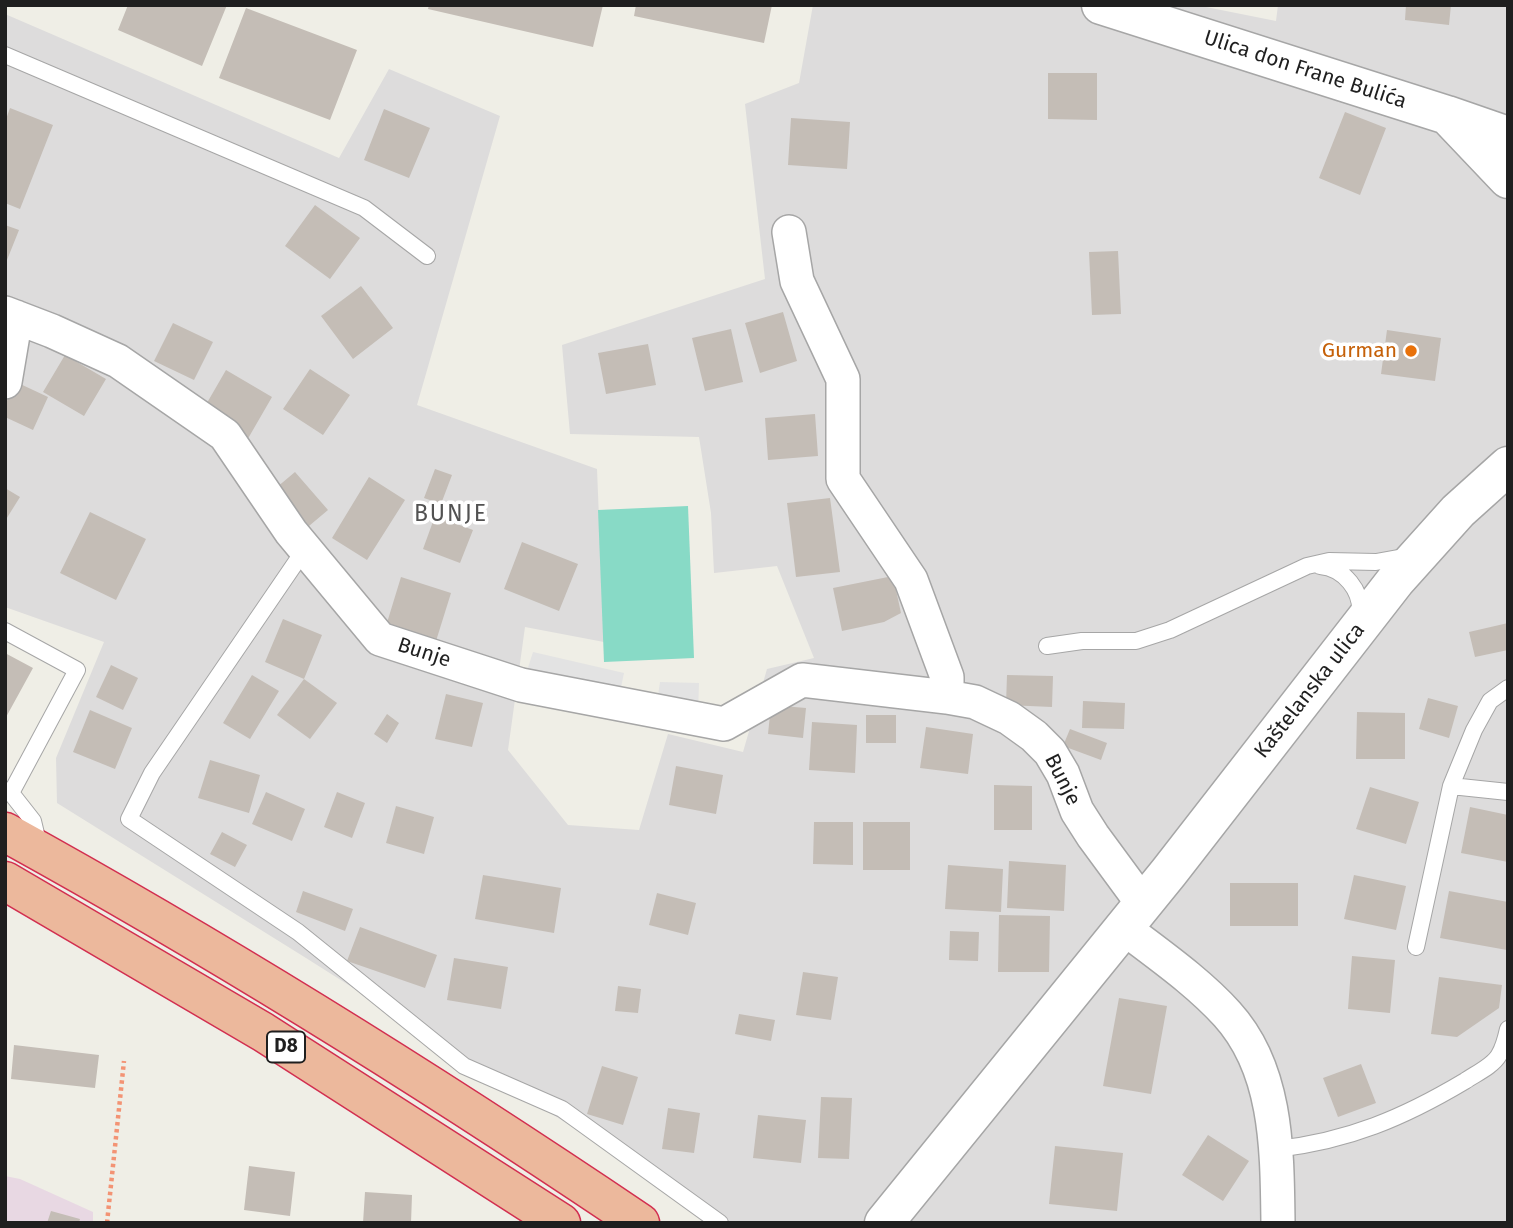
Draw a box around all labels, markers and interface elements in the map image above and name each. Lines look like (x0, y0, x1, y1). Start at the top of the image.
street label: Ulica don Frane Bulića (1201, 25, 1409, 115)
place label: Gurman (1322, 338, 1397, 364)
marker: Gurman (1403, 343, 1419, 359)
district label: BUNJE (415, 501, 487, 529)
street label: Kaštelanska ulica (1249, 618, 1371, 764)
street label: Bunje (394, 633, 454, 673)
street label: Bunje (1038, 750, 1086, 810)
road number: D8 (267, 1032, 305, 1063)

